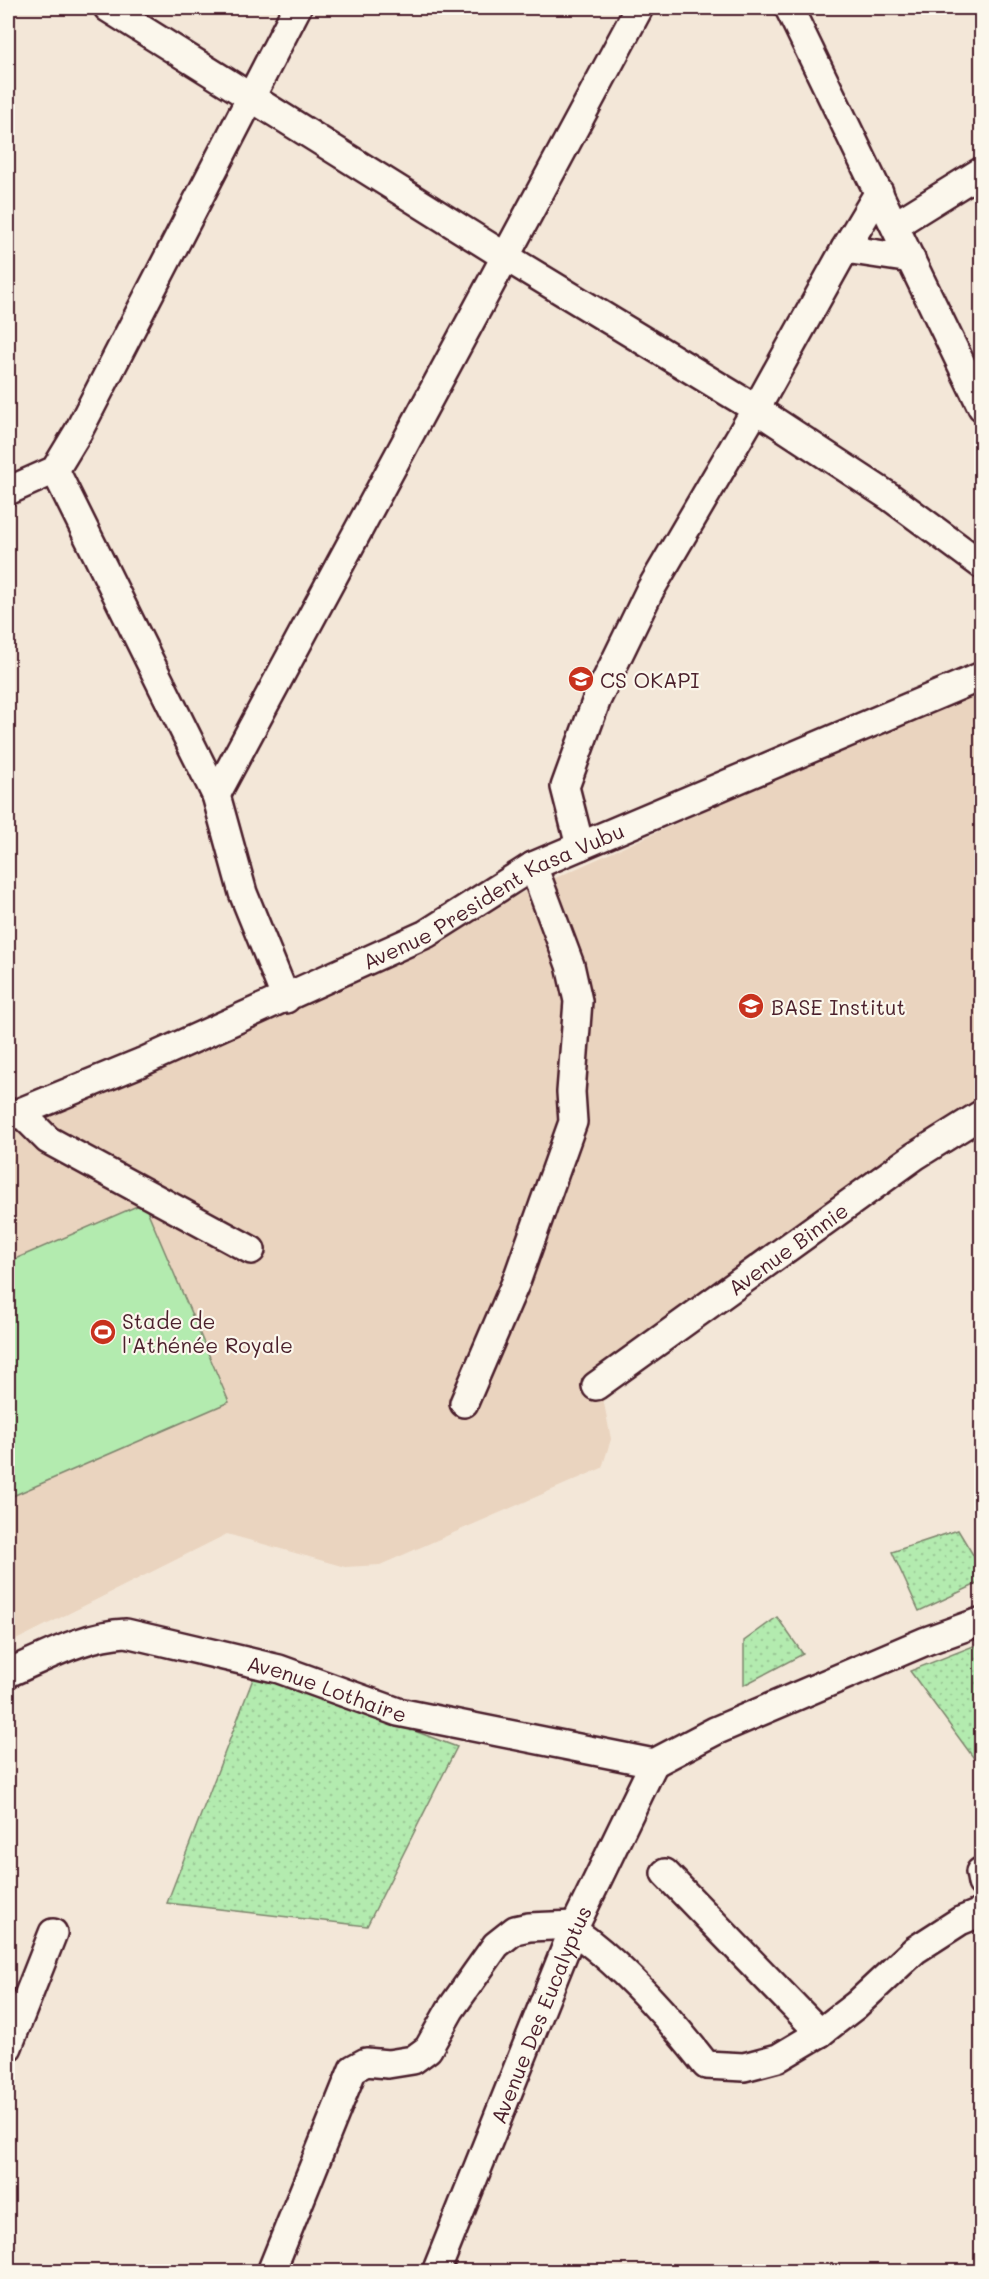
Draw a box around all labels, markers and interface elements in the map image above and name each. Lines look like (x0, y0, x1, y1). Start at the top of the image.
school or university icon: CS OKAPI (566, 664, 596, 694)
place label: CS OKAPI (600, 666, 699, 693)
street label: Avenue President Kasa Vubu (358, 816, 628, 974)
school or university icon: BASE Institut (736, 991, 766, 1021)
place label: BASE Institut (771, 993, 906, 1020)
street label: Avenue Binnie (722, 1196, 853, 1300)
place label: Stade de l'Athénée Royale (122, 1307, 293, 1358)
sports icon: Stade de l'Athénée Royale (88, 1317, 118, 1347)
street label: Avenue Lothaire (245, 1649, 409, 1727)
street label: Avenue Des Eucalyptus (484, 1901, 597, 2127)

